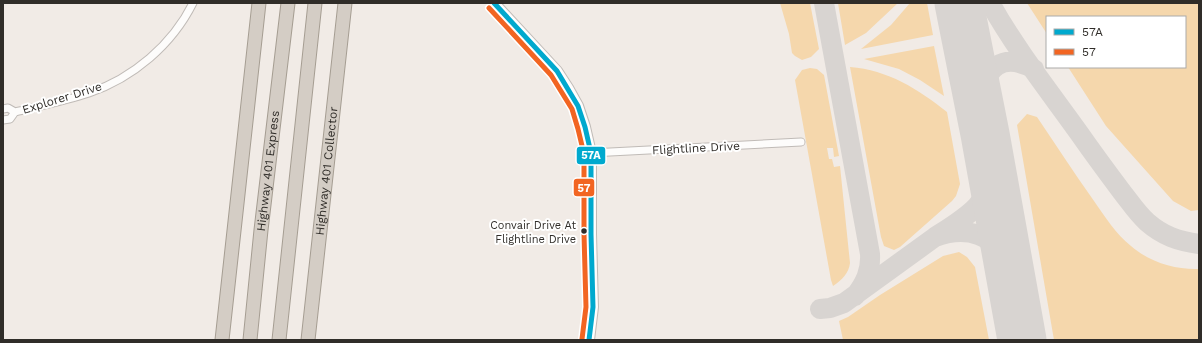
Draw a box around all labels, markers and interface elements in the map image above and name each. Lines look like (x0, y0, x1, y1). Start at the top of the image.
legend (1046, 16, 1186, 68)
text: 57A (1082, 25, 1103, 39)
text: 57 (1082, 45, 1096, 59)
street label: Explorer Drive (20, 79, 104, 117)
street label: Highway 401 Collector (313, 106, 341, 236)
street label: Highway 401 Express (254, 110, 282, 232)
street label: Flightline Drive (652, 139, 740, 157)
line badge: 57A (576, 146, 606, 165)
text: 57A (581, 149, 601, 162)
line badge: 57 (573, 178, 595, 197)
text: 57 (578, 182, 591, 195)
place label: Convair Drive At Flightline Drive (490, 219, 576, 246)
marker: Convair Drive At Flightline Drive (579, 226, 589, 236)

